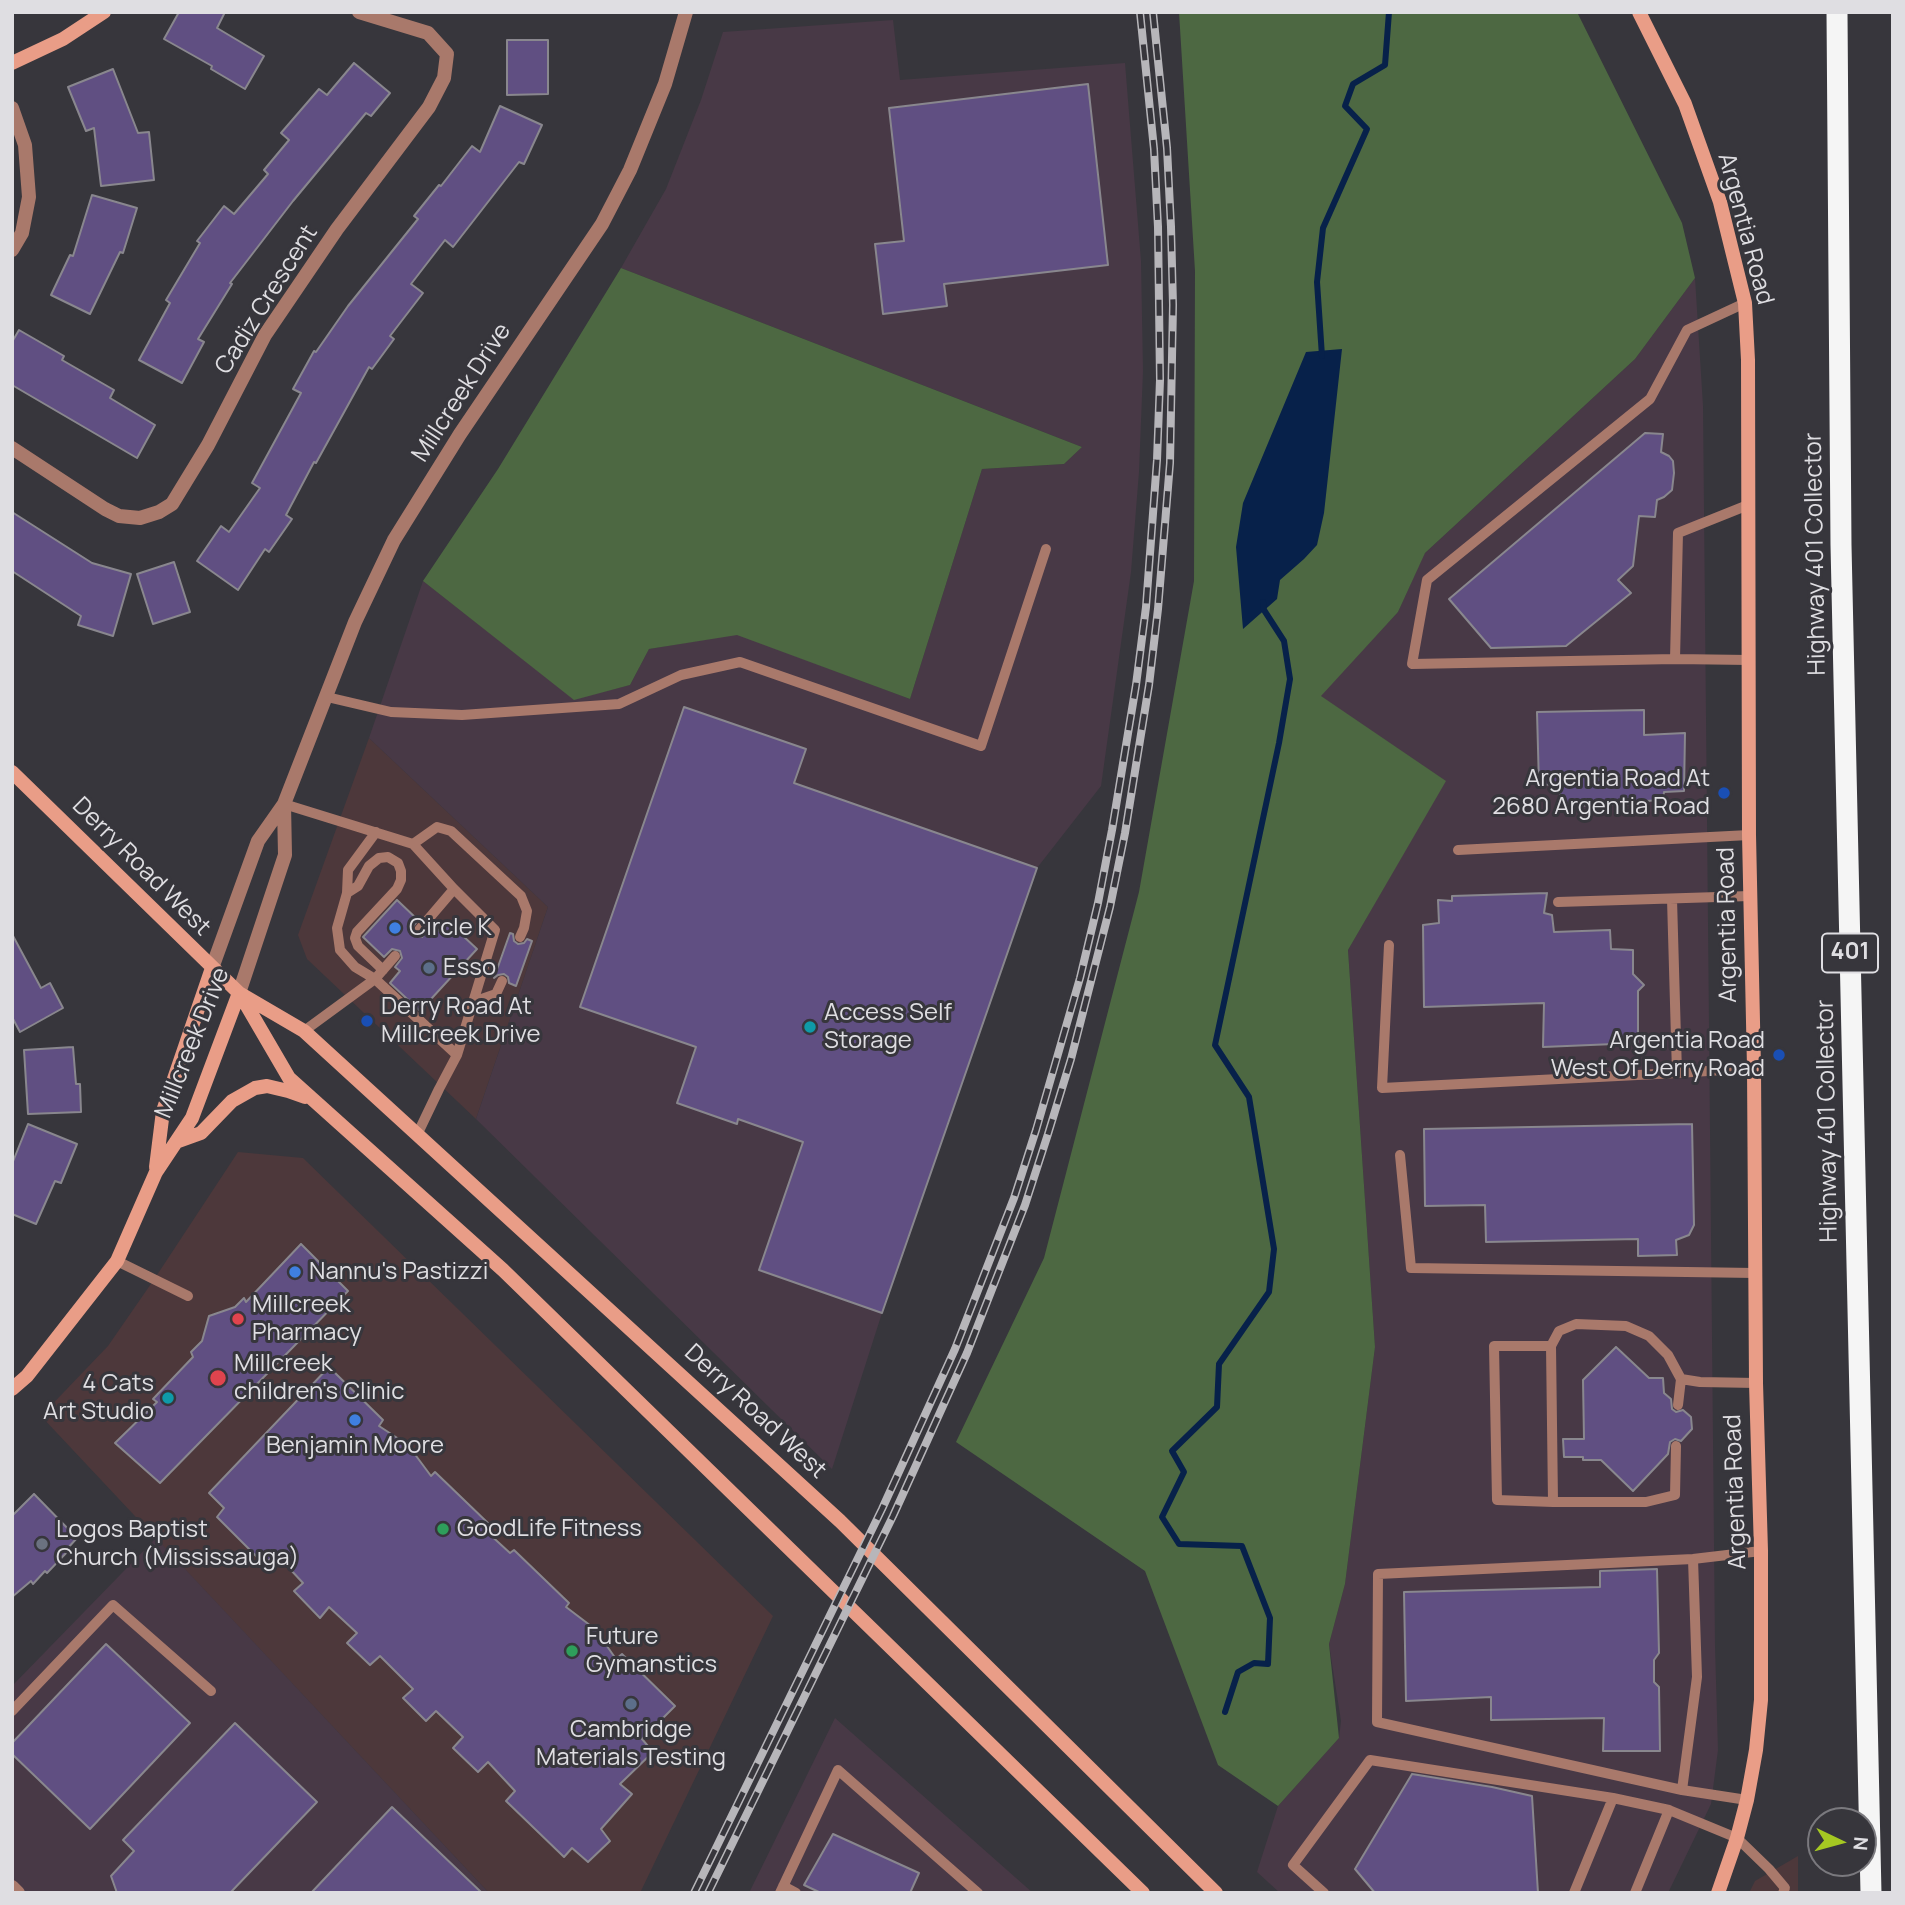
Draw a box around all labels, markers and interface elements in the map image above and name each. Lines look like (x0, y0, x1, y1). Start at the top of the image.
street label: Argentia Road (1711, 150, 1779, 308)
street label: Cadiz Crescent (210, 220, 324, 380)
street label: Millcreek Drive (406, 318, 518, 468)
street label: Highway 401 Collector (1799, 432, 1833, 676)
place label: Argentia Road At 2680 Argentia Road (1492, 765, 1710, 821)
marker: Argentia Road At 2680 Argentia Road (1716, 785, 1732, 801)
street label: Derry Road West (66, 792, 216, 942)
street label: Argentia Road (1712, 847, 1744, 1003)
place label: Circle K (409, 914, 492, 942)
marker: Circle K (387, 920, 403, 936)
road number: 401 (1822, 934, 1878, 972)
place label: Esso (443, 954, 496, 982)
marker: Esso (421, 960, 437, 976)
street label: Millcreek Drive (150, 964, 236, 1122)
place label: Derry Road At Millcreek Drive (381, 993, 541, 1049)
place label: Access Self Storage (824, 999, 952, 1055)
street label: Highway 401 Collector (1811, 999, 1845, 1243)
marker: Derry Road At Millcreek Drive (359, 1013, 375, 1029)
marker: Access Self Storage (802, 1019, 818, 1035)
place label: Argentia Road West Of Derry Road (1551, 1027, 1765, 1083)
marker: Argentia Road West Of Derry Road (1771, 1047, 1787, 1063)
place label: Nannu's Pastizzi (309, 1258, 488, 1286)
marker: Nannu's Pastizzi (287, 1264, 303, 1280)
place label: Millcreek Pharmacy (252, 1291, 362, 1347)
marker: Millcreek Pharmacy (230, 1311, 246, 1327)
street label: Derry Road West (678, 1339, 832, 1485)
place label: Millcreek children's Clinic (234, 1350, 404, 1406)
marker: Millcreek children's Clinic (208, 1368, 228, 1388)
place label: 4 Cats Art Studio (43, 1370, 154, 1426)
marker: 4 Cats Art Studio (160, 1390, 176, 1406)
marker: Benjamin Moore (347, 1412, 363, 1428)
street label: Argentia Road (1719, 1414, 1753, 1570)
place label: Benjamin Moore (266, 1432, 444, 1460)
place label: GoodLife Fitness (457, 1515, 642, 1543)
place label: Logos Baptist Church (Mississauga) (56, 1516, 299, 1572)
marker: GoodLife Fitness (435, 1521, 451, 1537)
marker: Logos Baptist Church (Mississauga) (34, 1536, 50, 1552)
place label: Future Gymanstics (586, 1623, 717, 1679)
marker: Future Gymanstics (564, 1643, 580, 1659)
marker: Cambridge Materials Testing (623, 1696, 639, 1712)
place label: Cambridge Materials Testing (536, 1716, 726, 1772)
north arrow (1807, 1807, 1877, 1877)
text: N (1847, 1836, 1874, 1852)

